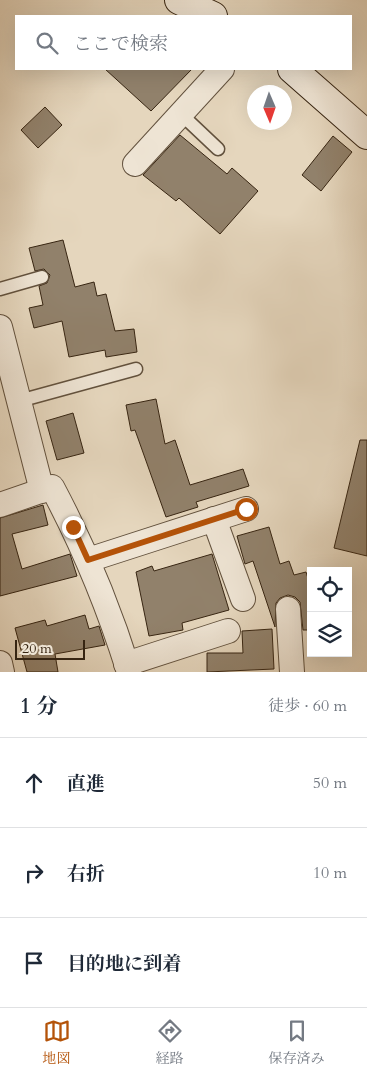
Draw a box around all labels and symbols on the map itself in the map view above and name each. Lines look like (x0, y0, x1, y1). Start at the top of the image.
north arrow (247, 85, 292, 130)
route start (235, 498, 258, 521)
route end (62, 516, 85, 539)
scale bar (15, 637, 85, 660)

